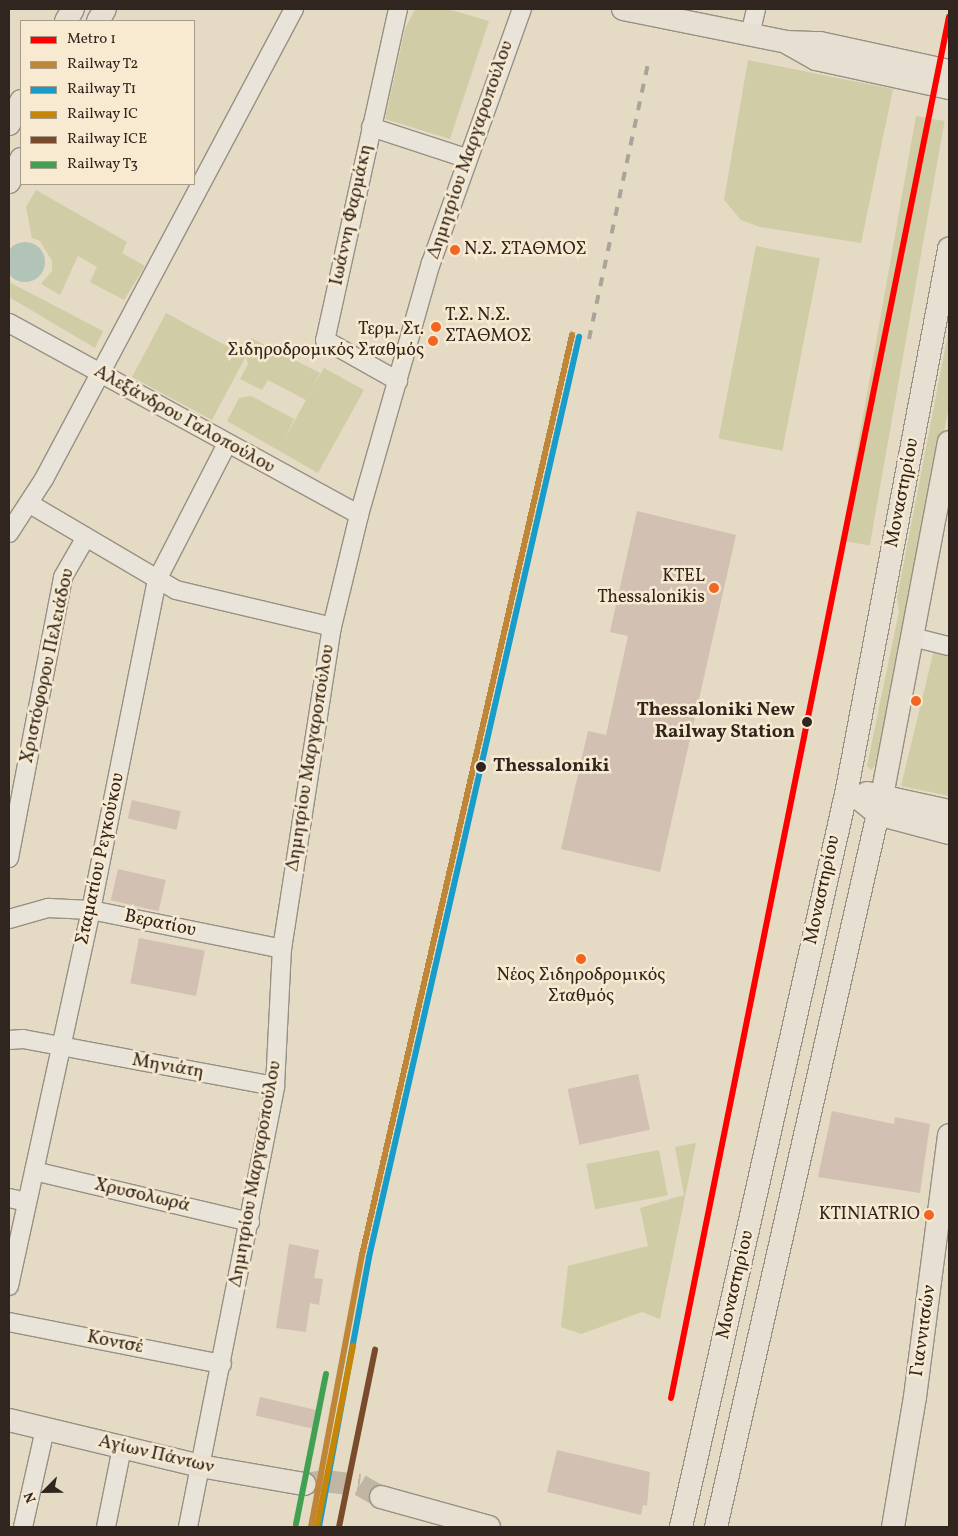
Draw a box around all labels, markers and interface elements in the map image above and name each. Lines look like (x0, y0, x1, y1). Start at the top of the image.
legend (20, 20, 195, 185)
text: Metro 1 (67, 29, 116, 50)
street label: Δημητρίου Μαργαροπούλου (423, 38, 519, 262)
text: Railway T2 (67, 54, 138, 75)
text: Railway T1 (67, 79, 136, 100)
text: Railway IC (67, 104, 138, 125)
text: Railway ICE (67, 129, 147, 150)
street label: Ιωάννη Φαρμάκη (326, 142, 378, 288)
text: Railway T3 (67, 154, 138, 175)
place label: Ν.Σ. ΣΤΑΘΜΟΣ (464, 239, 587, 261)
marker: Ν.Σ. ΣΤΑΘΜΟΣ (450, 245, 460, 255)
place label: Τ.Σ. Ν.Σ. ΣΤΑΘΜΟΣ (445, 306, 531, 348)
place label: Τερμ. Στ. Σιδηροδρομικός Σταθμός (227, 320, 424, 362)
marker: Τ.Σ. Ν.Σ. ΣΤΑΘΜΟΣ (431, 322, 441, 332)
marker: Τερμ. Στ. Σιδηροδρομικός Σταθμός (428, 336, 438, 346)
street label: Αλεξάνδρου Γαλοπούλου (90, 361, 278, 479)
street label: Μοναστηρίου (881, 436, 925, 550)
street label: Χριστόφορου Πελειάδου (16, 566, 80, 766)
place label: KTEL Thessalonikis (597, 567, 705, 610)
marker: KTEL Thessalonikis (709, 583, 719, 593)
street label: Δημητρίου Μαργαροπούλου (282, 643, 340, 873)
unlabelled marker (911, 696, 921, 706)
place label: Thessaloniki New Railway Station (637, 700, 795, 744)
marker: Thessaloniki New Railway Station (799, 714, 815, 730)
place label: Thessaloniki (493, 756, 609, 778)
marker: Thessaloniki (473, 759, 489, 775)
street label: Σταματίου Ρεγκούκου (72, 771, 130, 947)
street label: Μοναστηρίου (800, 833, 846, 947)
street label: Βερατίου (122, 905, 198, 943)
marker: Νέος Σιδηροδρομικός Σταθμός (576, 954, 586, 964)
place label: Νέος Σιδηροδρομικός Σταθμός (497, 966, 665, 1009)
street label: Μηνιάτη (130, 1049, 206, 1085)
street label: Δημητρίου Μαργαροπούλου (225, 1059, 287, 1289)
street label: Χρυσολωρά (92, 1174, 192, 1218)
place label: KTINIATRIO (819, 1204, 920, 1226)
marker: KTINIATRIO (924, 1210, 934, 1220)
street label: Μοναστηρίου (712, 1228, 760, 1342)
street label: Γιαννιτσών (906, 1284, 942, 1378)
street label: Κοντσέ (85, 1326, 145, 1360)
street label: Αγίων Πάντων (96, 1431, 216, 1479)
north arrow (20, 1466, 70, 1516)
text: N (20, 1489, 41, 1505)

